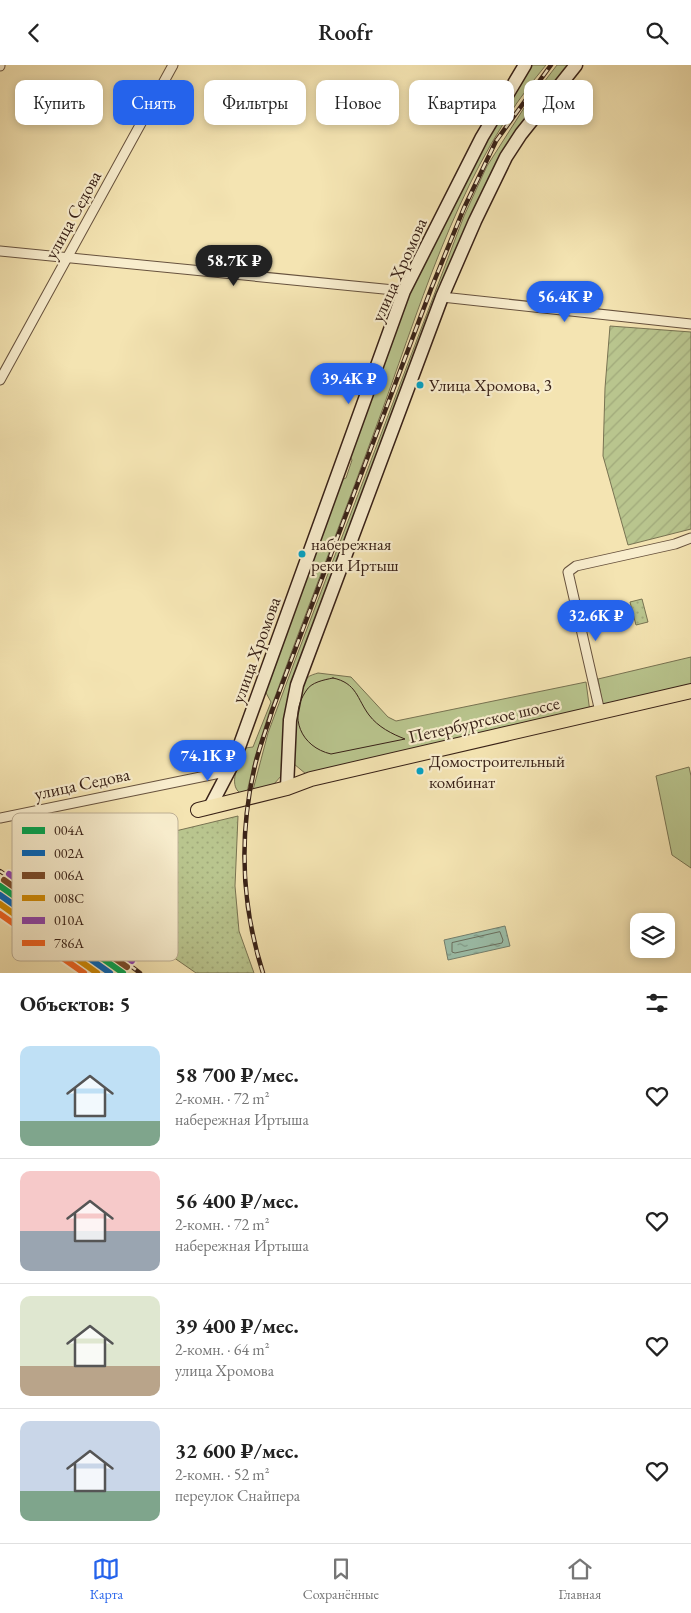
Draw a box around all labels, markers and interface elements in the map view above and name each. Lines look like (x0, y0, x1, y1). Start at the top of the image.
text: Roofr (318, 18, 373, 47)
icon: back (20, 19, 48, 47)
icon: search (643, 19, 671, 47)
chip: Купить (15, 80, 103, 125)
chip: Снять (113, 80, 194, 125)
chip: Фильтры (204, 80, 306, 125)
chip: Новое (316, 80, 399, 125)
chip: Квартира (409, 80, 514, 125)
chip: Дом (524, 80, 593, 125)
street label: улица Седова (39, 166, 107, 263)
street label: улица Хромова (365, 213, 432, 325)
pin: 58.7K ₽ (188, 245, 280, 287)
text: 58.7K ₽ (206, 250, 262, 271)
pin: 56.4K ₽ (519, 281, 611, 323)
text: 56.4K ₽ (537, 286, 593, 307)
pin: 39.4K ₽ (303, 363, 395, 405)
text: 39.4K ₽ (321, 368, 377, 389)
place label: Улица Хромова, 3 (428, 374, 552, 396)
marker: Улица Хромова, 3 (415, 380, 425, 390)
place label: набережная реки Иртыш (311, 533, 399, 576)
marker: набережная реки Иртыш (297, 549, 307, 559)
street label: улица Хромова (226, 593, 286, 706)
pin: 32.6K ₽ (550, 599, 642, 642)
text: 32.6K ₽ (568, 605, 624, 626)
street label: Петербургское шоссе (406, 691, 562, 748)
pin: 74.1K ₽ (162, 739, 254, 782)
text: 74.1K ₽ (180, 745, 236, 766)
place label: Домостроительный комбинат (429, 750, 565, 793)
street label: улица Седова (32, 762, 133, 805)
marker: Домостроительный комбинат (415, 766, 425, 776)
legend (12, 813, 178, 961)
text: 004А (54, 821, 84, 839)
text: 002А (54, 844, 84, 862)
text: 006А (54, 866, 84, 884)
text: 008С (54, 889, 84, 907)
text: 010А (54, 911, 84, 929)
map controls (630, 913, 675, 958)
button: layers (630, 913, 675, 958)
text: 786А (54, 934, 84, 952)
icon: filters (643, 989, 671, 1017)
text: Объектов: 5 (20, 990, 131, 1017)
text: 58 700 ₽/мес. (175, 1061, 299, 1088)
icon: home (60, 1066, 120, 1126)
icon: heart (643, 1082, 671, 1110)
text: 2-комн. · 72 m² (175, 1088, 270, 1109)
text: набережная Иртыша (175, 1109, 309, 1130)
text: 56 400 ₽/мес. (175, 1187, 299, 1214)
icon: home (60, 1191, 120, 1251)
icon: heart (643, 1207, 671, 1235)
text: 2-комн. · 72 m² (175, 1214, 270, 1235)
text: набережная Иртыша (175, 1235, 309, 1256)
text: 39 400 ₽/мес. (175, 1312, 299, 1339)
icon: home (60, 1316, 120, 1376)
icon: heart (643, 1332, 671, 1360)
text: 2-комн. · 64 m² (175, 1339, 270, 1360)
text: улица Хромова (175, 1360, 274, 1381)
text: 32 600 ₽/мес. (175, 1437, 299, 1464)
icon: home (60, 1441, 120, 1501)
icon: heart (643, 1457, 671, 1485)
text: 2-комн. · 52 m² (175, 1464, 270, 1485)
text: переулок Снайпера (175, 1485, 300, 1506)
tab: Карта (90, 1555, 123, 1603)
tab: Сохранённые (303, 1555, 379, 1603)
tab: Главная (559, 1555, 601, 1603)

